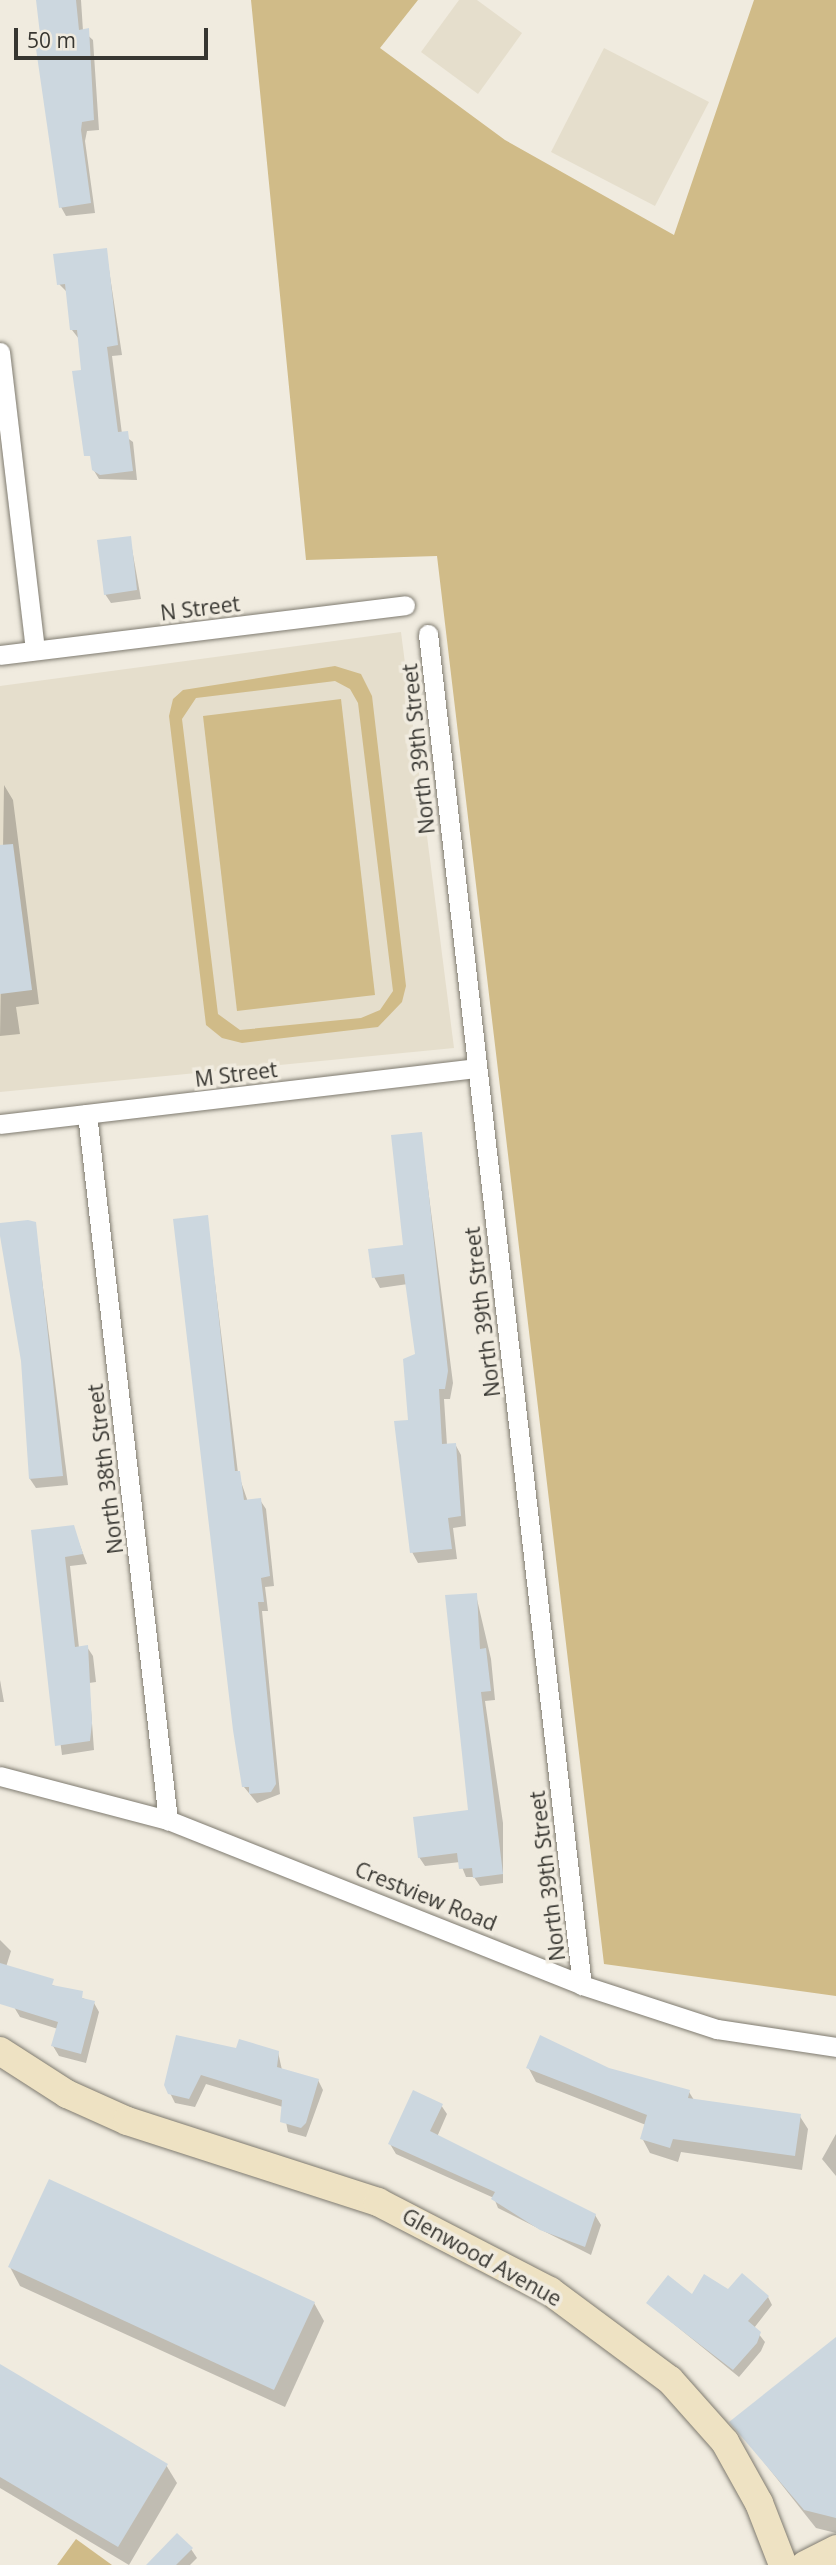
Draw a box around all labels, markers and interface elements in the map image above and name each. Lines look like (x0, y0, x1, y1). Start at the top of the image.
scale bar (18, 14, 212, 58)
text: 50 m (27, 26, 76, 54)
street label: N Street (159, 591, 241, 625)
street label: North 39th Street (397, 662, 439, 836)
street label: M Street (193, 1056, 279, 1092)
street label: North 39th Street (459, 1225, 505, 1399)
street label: North 38th Street (82, 1382, 128, 1556)
street label: North 39th Street (524, 1789, 570, 1963)
street label: Crestview Road (352, 1856, 500, 1936)
street label: Glenwood Avenue (398, 2203, 566, 2311)

